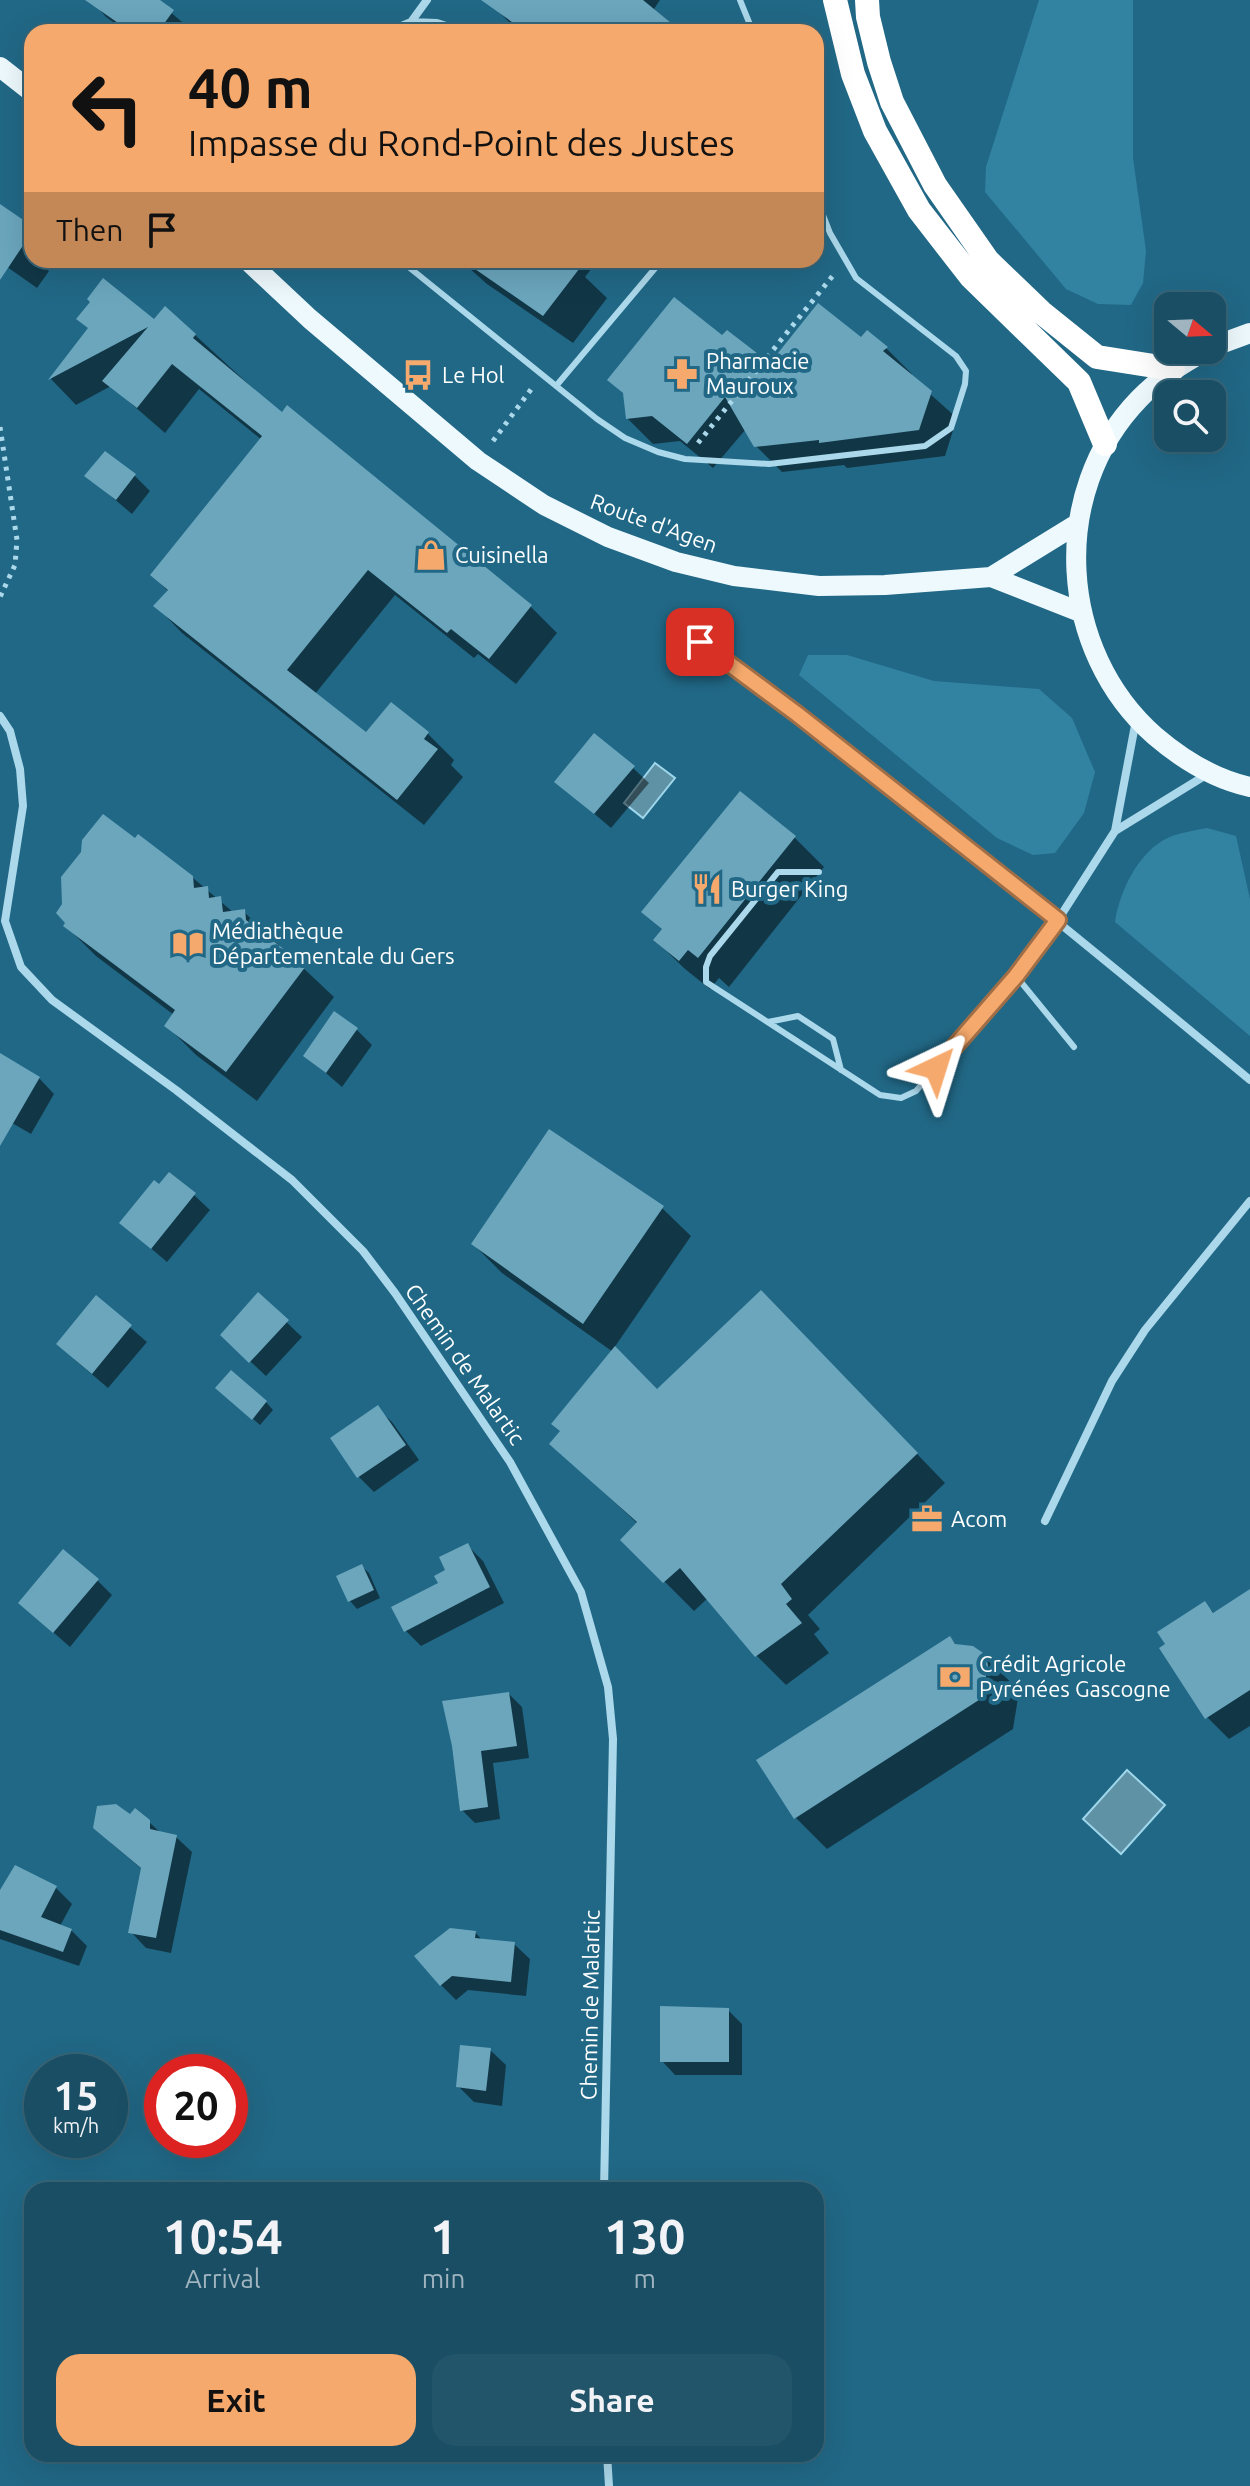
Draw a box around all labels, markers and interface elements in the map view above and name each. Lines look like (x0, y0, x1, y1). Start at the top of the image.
icon: left (56, 56, 160, 160)
text: 40 m (188, 56, 313, 119)
text: Impasse du Rond-Point des Justes (188, 122, 735, 163)
icon: arrive (140, 208, 184, 252)
text: Then (56, 213, 124, 247)
north arrow (1154, 292, 1226, 364)
map controls (1154, 292, 1226, 452)
place label: Pharmacie Mauroux (706, 348, 809, 398)
pharmacy icon: Pharmacie Mauroux (665, 357, 699, 391)
bus stop icon: Le Hol (401, 358, 435, 392)
place label: Le Hol (442, 362, 505, 387)
button: search (1154, 380, 1226, 452)
street label: Route d'Agen (587, 488, 721, 557)
shop icon: Cuisinella (414, 538, 448, 572)
place label: Cuisinella (455, 542, 549, 567)
pin (666, 608, 734, 676)
icon: arrive (678, 620, 722, 664)
restaurant icon: Burger King (690, 872, 724, 906)
place label: Burger King (731, 876, 848, 901)
place label: Médiathèque Départementale du Gers (212, 918, 455, 968)
library icon: Médiathèque Départementale du Gers (171, 927, 205, 961)
position arrow (894, 1026, 978, 1110)
street label: Chemin de Malartic (401, 1279, 530, 1449)
office icon: Acom (910, 1502, 944, 1536)
place label: Acom (951, 1506, 1007, 1531)
place label: Crédit Agricole Pyrénées Gascogne (979, 1651, 1171, 1701)
bank icon: Crédit Agricole Pyrénées Gascogne (938, 1660, 972, 1694)
street label: Chemin de Malartic (575, 1910, 604, 2100)
speed limit sign: 20 (144, 2054, 248, 2158)
text: 15 (53, 2073, 99, 2118)
text: km/h (53, 2114, 99, 2137)
text: 10:54 (163, 2209, 283, 2263)
text: 1 (430, 2209, 457, 2263)
text: 130 (604, 2209, 685, 2263)
text: Arrival (185, 2264, 261, 2293)
text: min (422, 2264, 465, 2293)
text: m (633, 2264, 656, 2293)
button: Exit (56, 2354, 416, 2446)
button: Share (432, 2354, 792, 2446)

